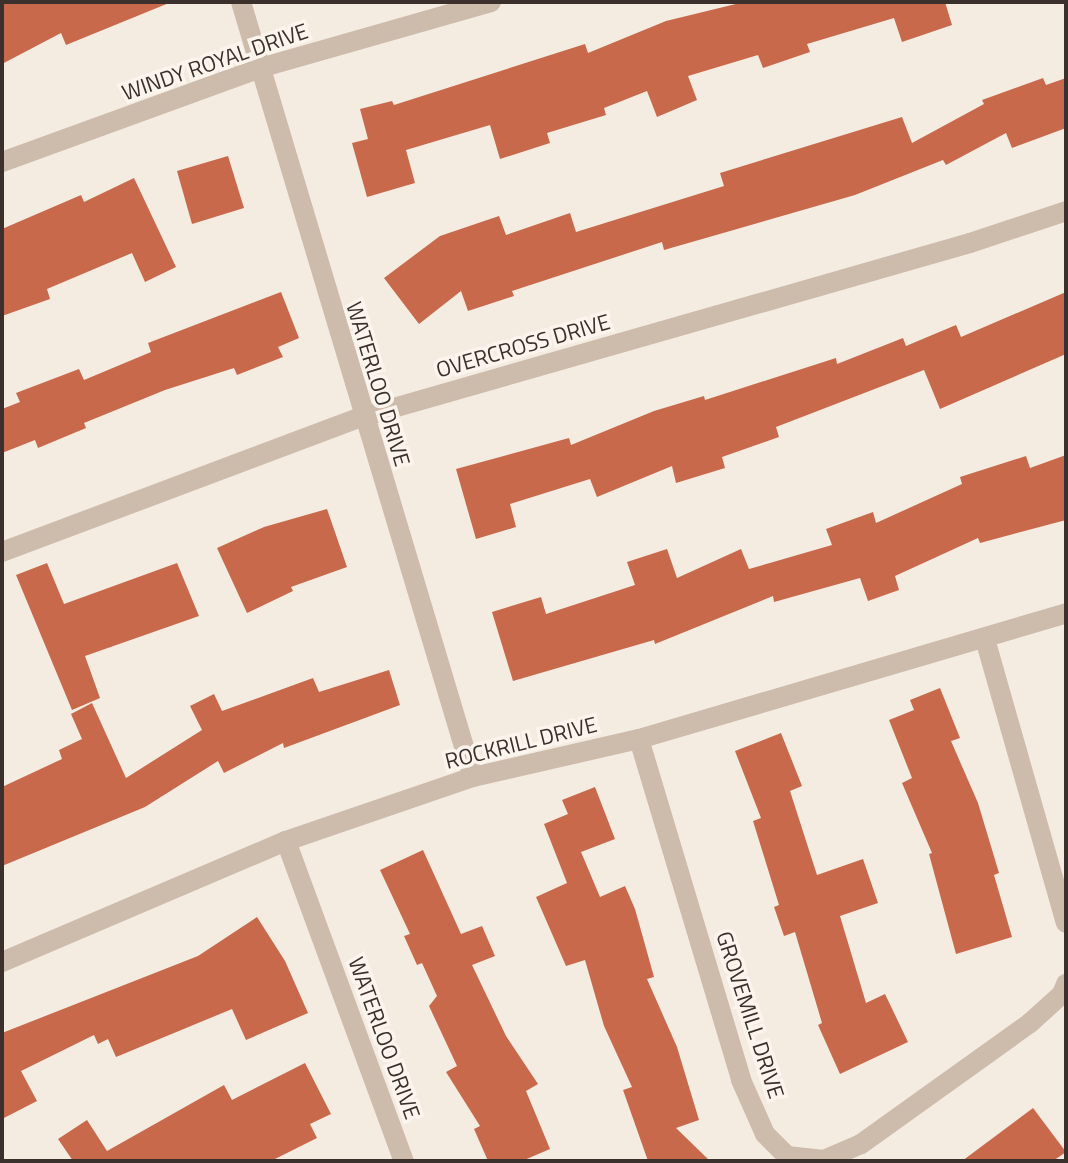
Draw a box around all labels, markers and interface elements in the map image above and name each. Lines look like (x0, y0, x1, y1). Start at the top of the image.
street label: WINDY ROYAL DRIVE (119, 18, 311, 106)
street label: WATERLOO DRIVE (340, 299, 416, 469)
street label: OVERCROSS DRIVE (433, 309, 613, 383)
street label: ROCKRILL DRIVE (442, 711, 600, 775)
street label: GROVEMILL DRIVE (711, 928, 789, 1102)
street label: WATERLOO DRIVE (342, 953, 426, 1123)

